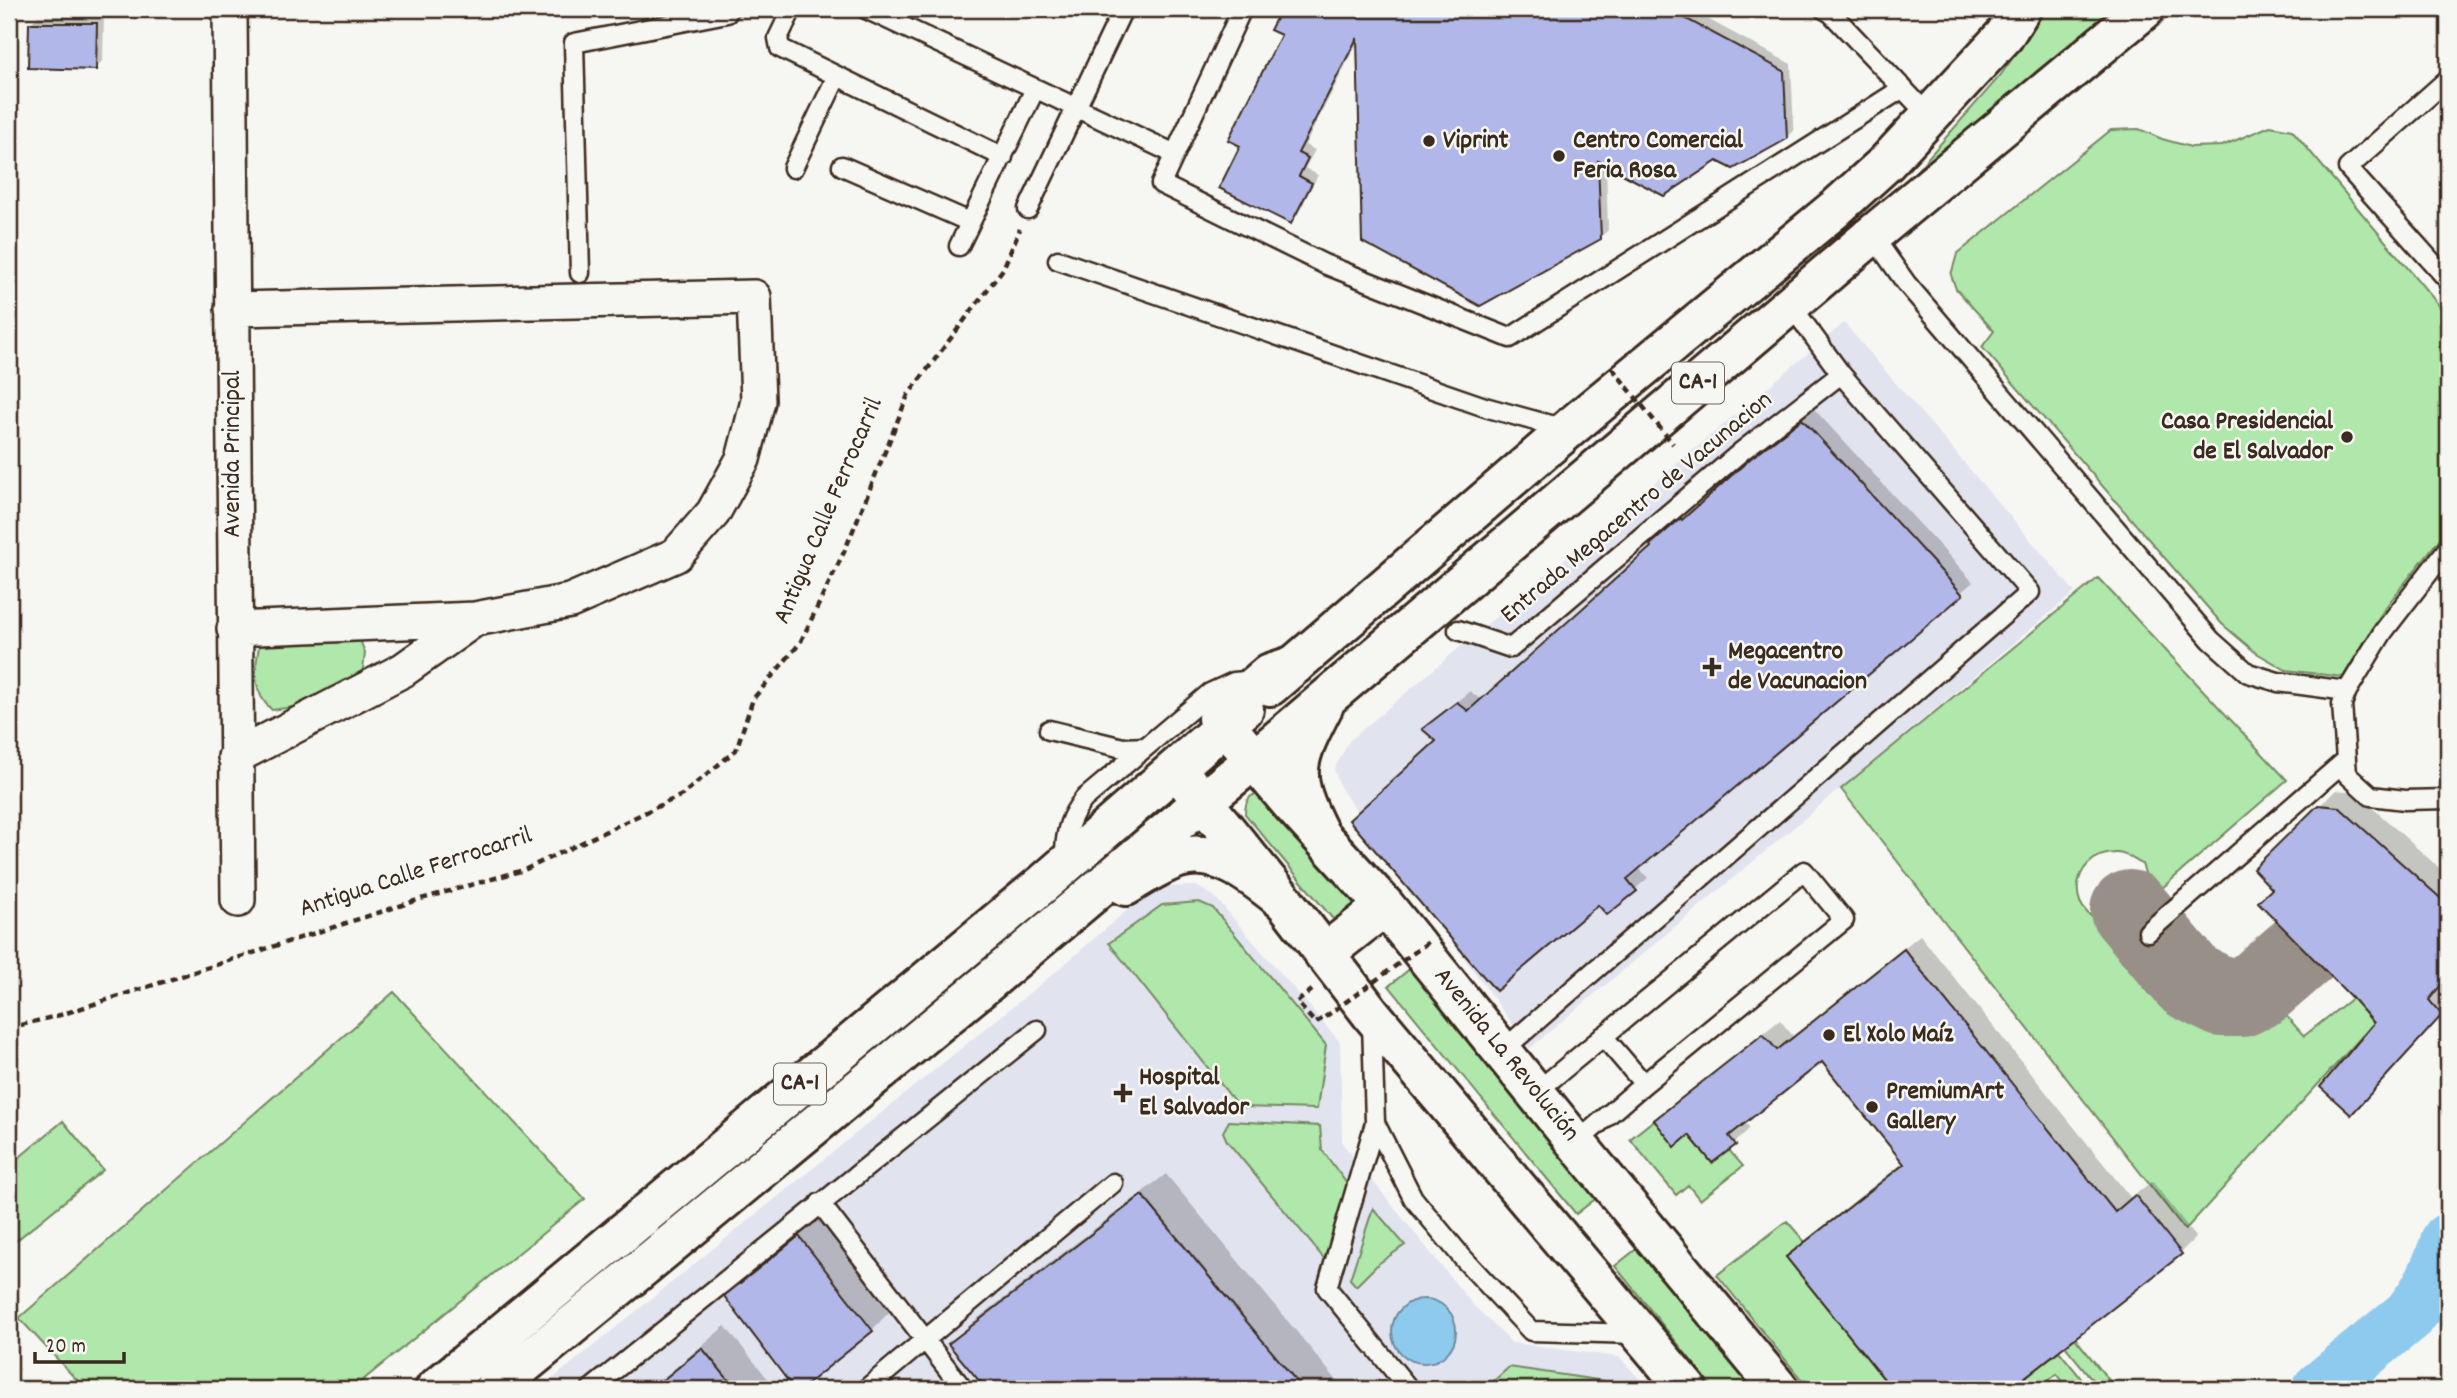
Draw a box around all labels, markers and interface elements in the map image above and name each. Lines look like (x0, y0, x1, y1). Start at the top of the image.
place label: Viprint (1443, 123, 1509, 160)
place label: Centro Comercial Feria Rosa (1573, 123, 1744, 190)
marker: Viprint (1421, 133, 1437, 149)
marker: Centro Comercial Feria Rosa (1551, 148, 1567, 164)
road number: CA-1 (1672, 362, 1724, 404)
street label: Avenida Principal (215, 370, 252, 538)
street label: Entrada Megacentro de Vacunacion (1493, 383, 1781, 633)
street label: Antigua Calle Ferrocarril (765, 392, 893, 630)
place label: Casa Presidencial de El Salvador (2161, 404, 2334, 471)
marker: Casa Presidencial de El Salvador (2339, 429, 2355, 445)
place label: Megacentro de Vacunacion (1728, 634, 1867, 701)
marker: Megacentro de Vacunacion (1702, 657, 1722, 677)
street label: Antigua Calle Ferrocarril (295, 818, 537, 928)
street label: Avenida La Revolución (1424, 960, 1588, 1150)
place label: El Xolo Maíz (1843, 1017, 1955, 1054)
marker: El Xolo Maíz (1821, 1027, 1837, 1043)
place label: Hospital El Salvador (1139, 1060, 1250, 1127)
road number: CA-1 (774, 1064, 826, 1104)
place label: PremiumArt Gallery (1886, 1074, 2004, 1141)
marker: Hospital El Salvador (1113, 1083, 1133, 1103)
marker: PremiumArt Gallery (1864, 1099, 1880, 1115)
scale bar (35, 1321, 124, 1365)
text: 20 m (46, 1333, 86, 1363)

